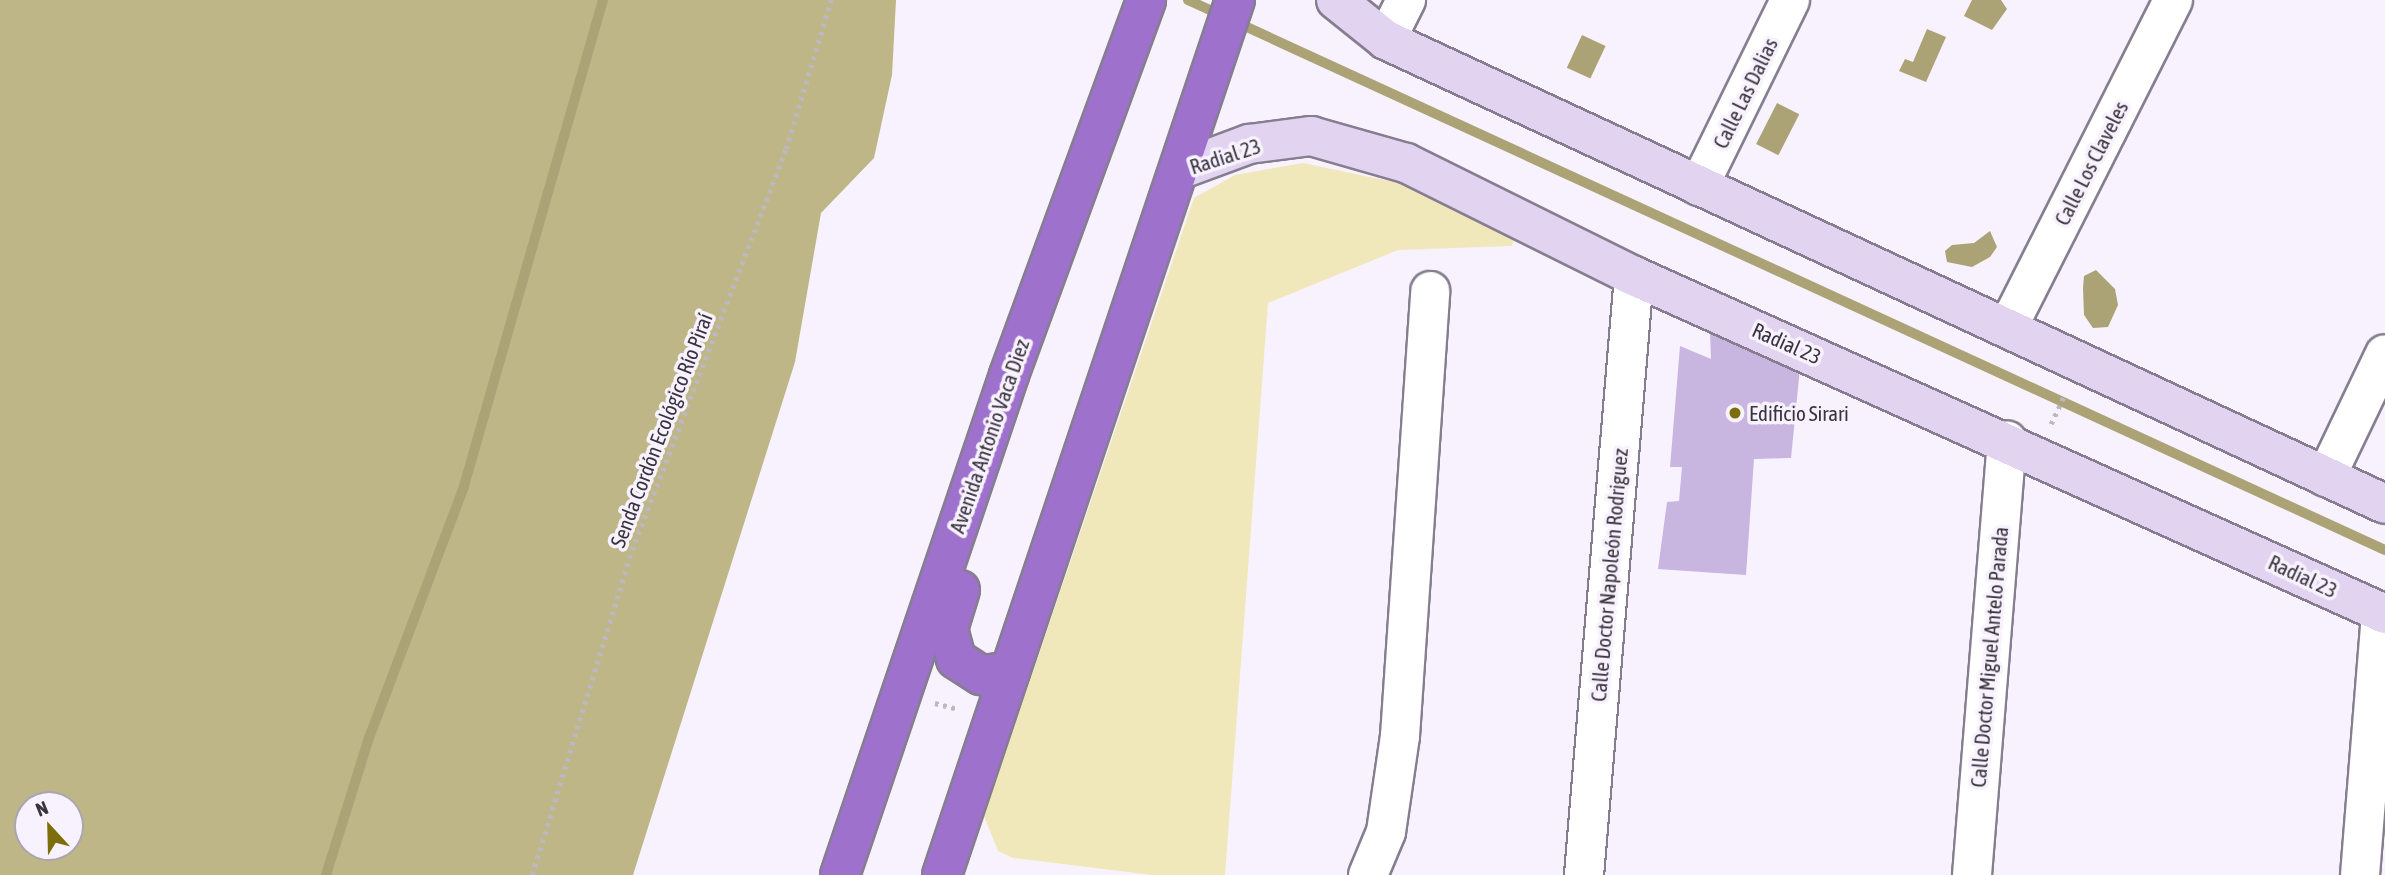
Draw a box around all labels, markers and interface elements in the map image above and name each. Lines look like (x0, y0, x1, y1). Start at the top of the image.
street label: Calle Las Dalias (1707, 34, 1783, 152)
street label: Calle Los Claveles (2049, 97, 2133, 229)
street label: Radial 23 (1186, 133, 1264, 179)
street label: Senda Cordón Ecológico Río Piraí (605, 309, 717, 551)
street label: Radial 23 (1749, 317, 1825, 369)
street label: Avenida Antonio Vaca Diez (944, 336, 1034, 536)
place label: Edificio Sirari (1749, 400, 1849, 426)
marker: Edificio Sirari (1727, 405, 1743, 421)
street label: Calle Doctor Napoleón Rodriguez (1585, 447, 1633, 703)
street label: Calle Doctor Miguel Antelo Parada (1965, 526, 2013, 788)
street label: Radial 23 (2265, 549, 2341, 603)
north arrow (14, 791, 84, 861)
text: N (33, 796, 51, 821)

